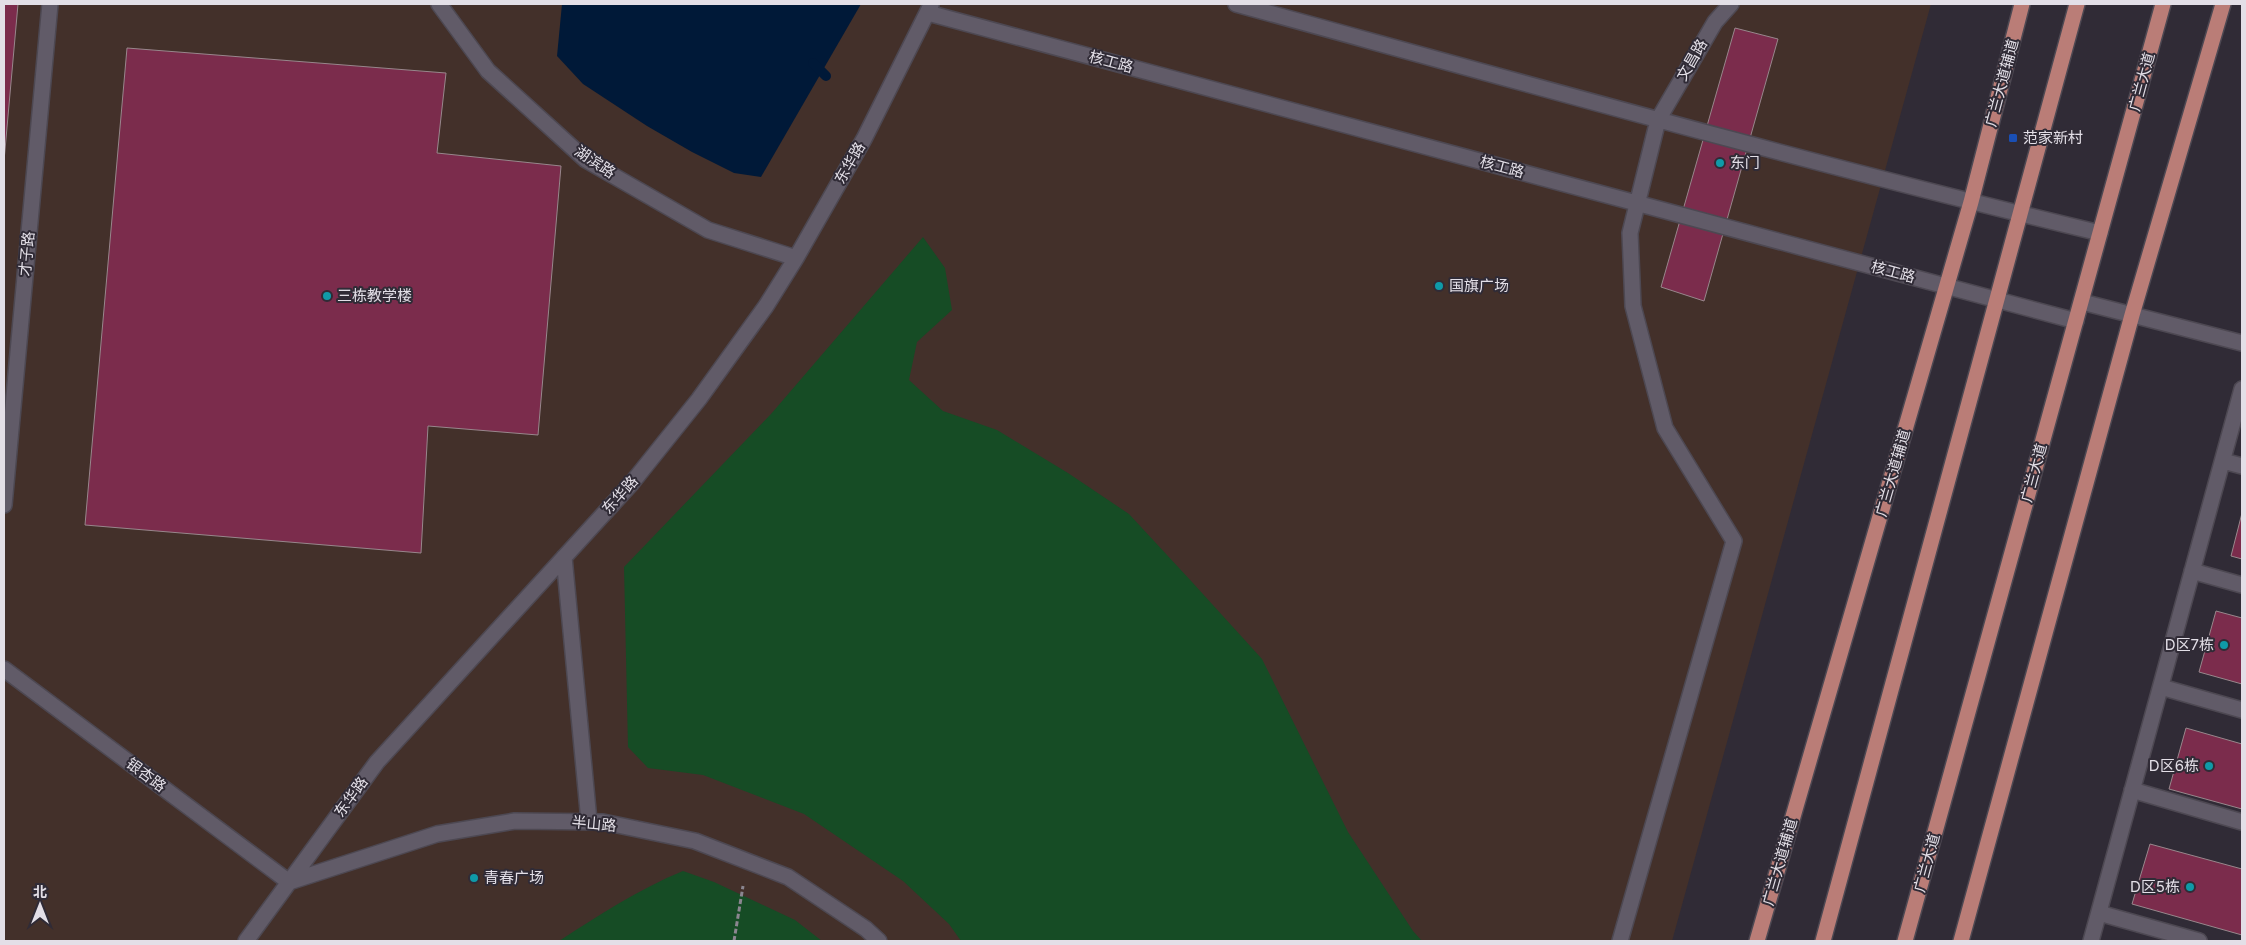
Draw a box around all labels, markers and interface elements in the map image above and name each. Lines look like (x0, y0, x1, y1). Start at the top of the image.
street label: 文昌路 (1672, 36, 1711, 84)
street label: 广兰大道辅道 (1981, 37, 2022, 129)
street label: 核工路 (1087, 47, 1135, 77)
street label: 广兰大道 (2125, 50, 2158, 113)
place label: 范家新村 (2023, 128, 2083, 147)
marker: 范家新村 (2007, 132, 2019, 144)
street label: 东华路 (830, 139, 869, 187)
street label: 湖滨路 (571, 141, 619, 182)
street label: 核工路 (1478, 152, 1526, 182)
place label: 东门 (1730, 153, 1760, 172)
marker: 东门 (1714, 157, 1726, 169)
street label: 才子路 (15, 231, 38, 277)
street label: 核工路 (1869, 257, 1917, 287)
place label: 国旗广场 (1449, 276, 1509, 295)
marker: 国旗广场 (1433, 280, 1445, 292)
place label: 三栋教学楼 (337, 286, 412, 305)
marker: 三栋教学楼 (321, 290, 333, 302)
street label: 广兰大道辅道 (1871, 427, 1914, 519)
street label: 广兰大道 (2017, 441, 2050, 504)
street label: 东华路 (598, 472, 642, 518)
place label: D区7栋 (2165, 635, 2214, 654)
marker: D区7栋 (2218, 639, 2230, 651)
street label: 银杏路 (123, 753, 170, 796)
place label: D区6栋 (2149, 756, 2199, 775)
marker: D区6栋 (2203, 760, 2215, 772)
street label: 东华路 (330, 773, 372, 820)
street label: 半山路 (571, 812, 617, 835)
street label: 广兰大道辅道 (1758, 816, 1801, 908)
street label: 广兰大道 (1910, 831, 1943, 894)
place label: 青春广场 (484, 868, 544, 887)
marker: 青春广场 (468, 872, 480, 884)
place label: D区5栋 (2130, 877, 2180, 896)
north arrow (15, 880, 65, 930)
marker: D区5栋 (2184, 881, 2196, 893)
text: 北 (33, 883, 47, 900)

